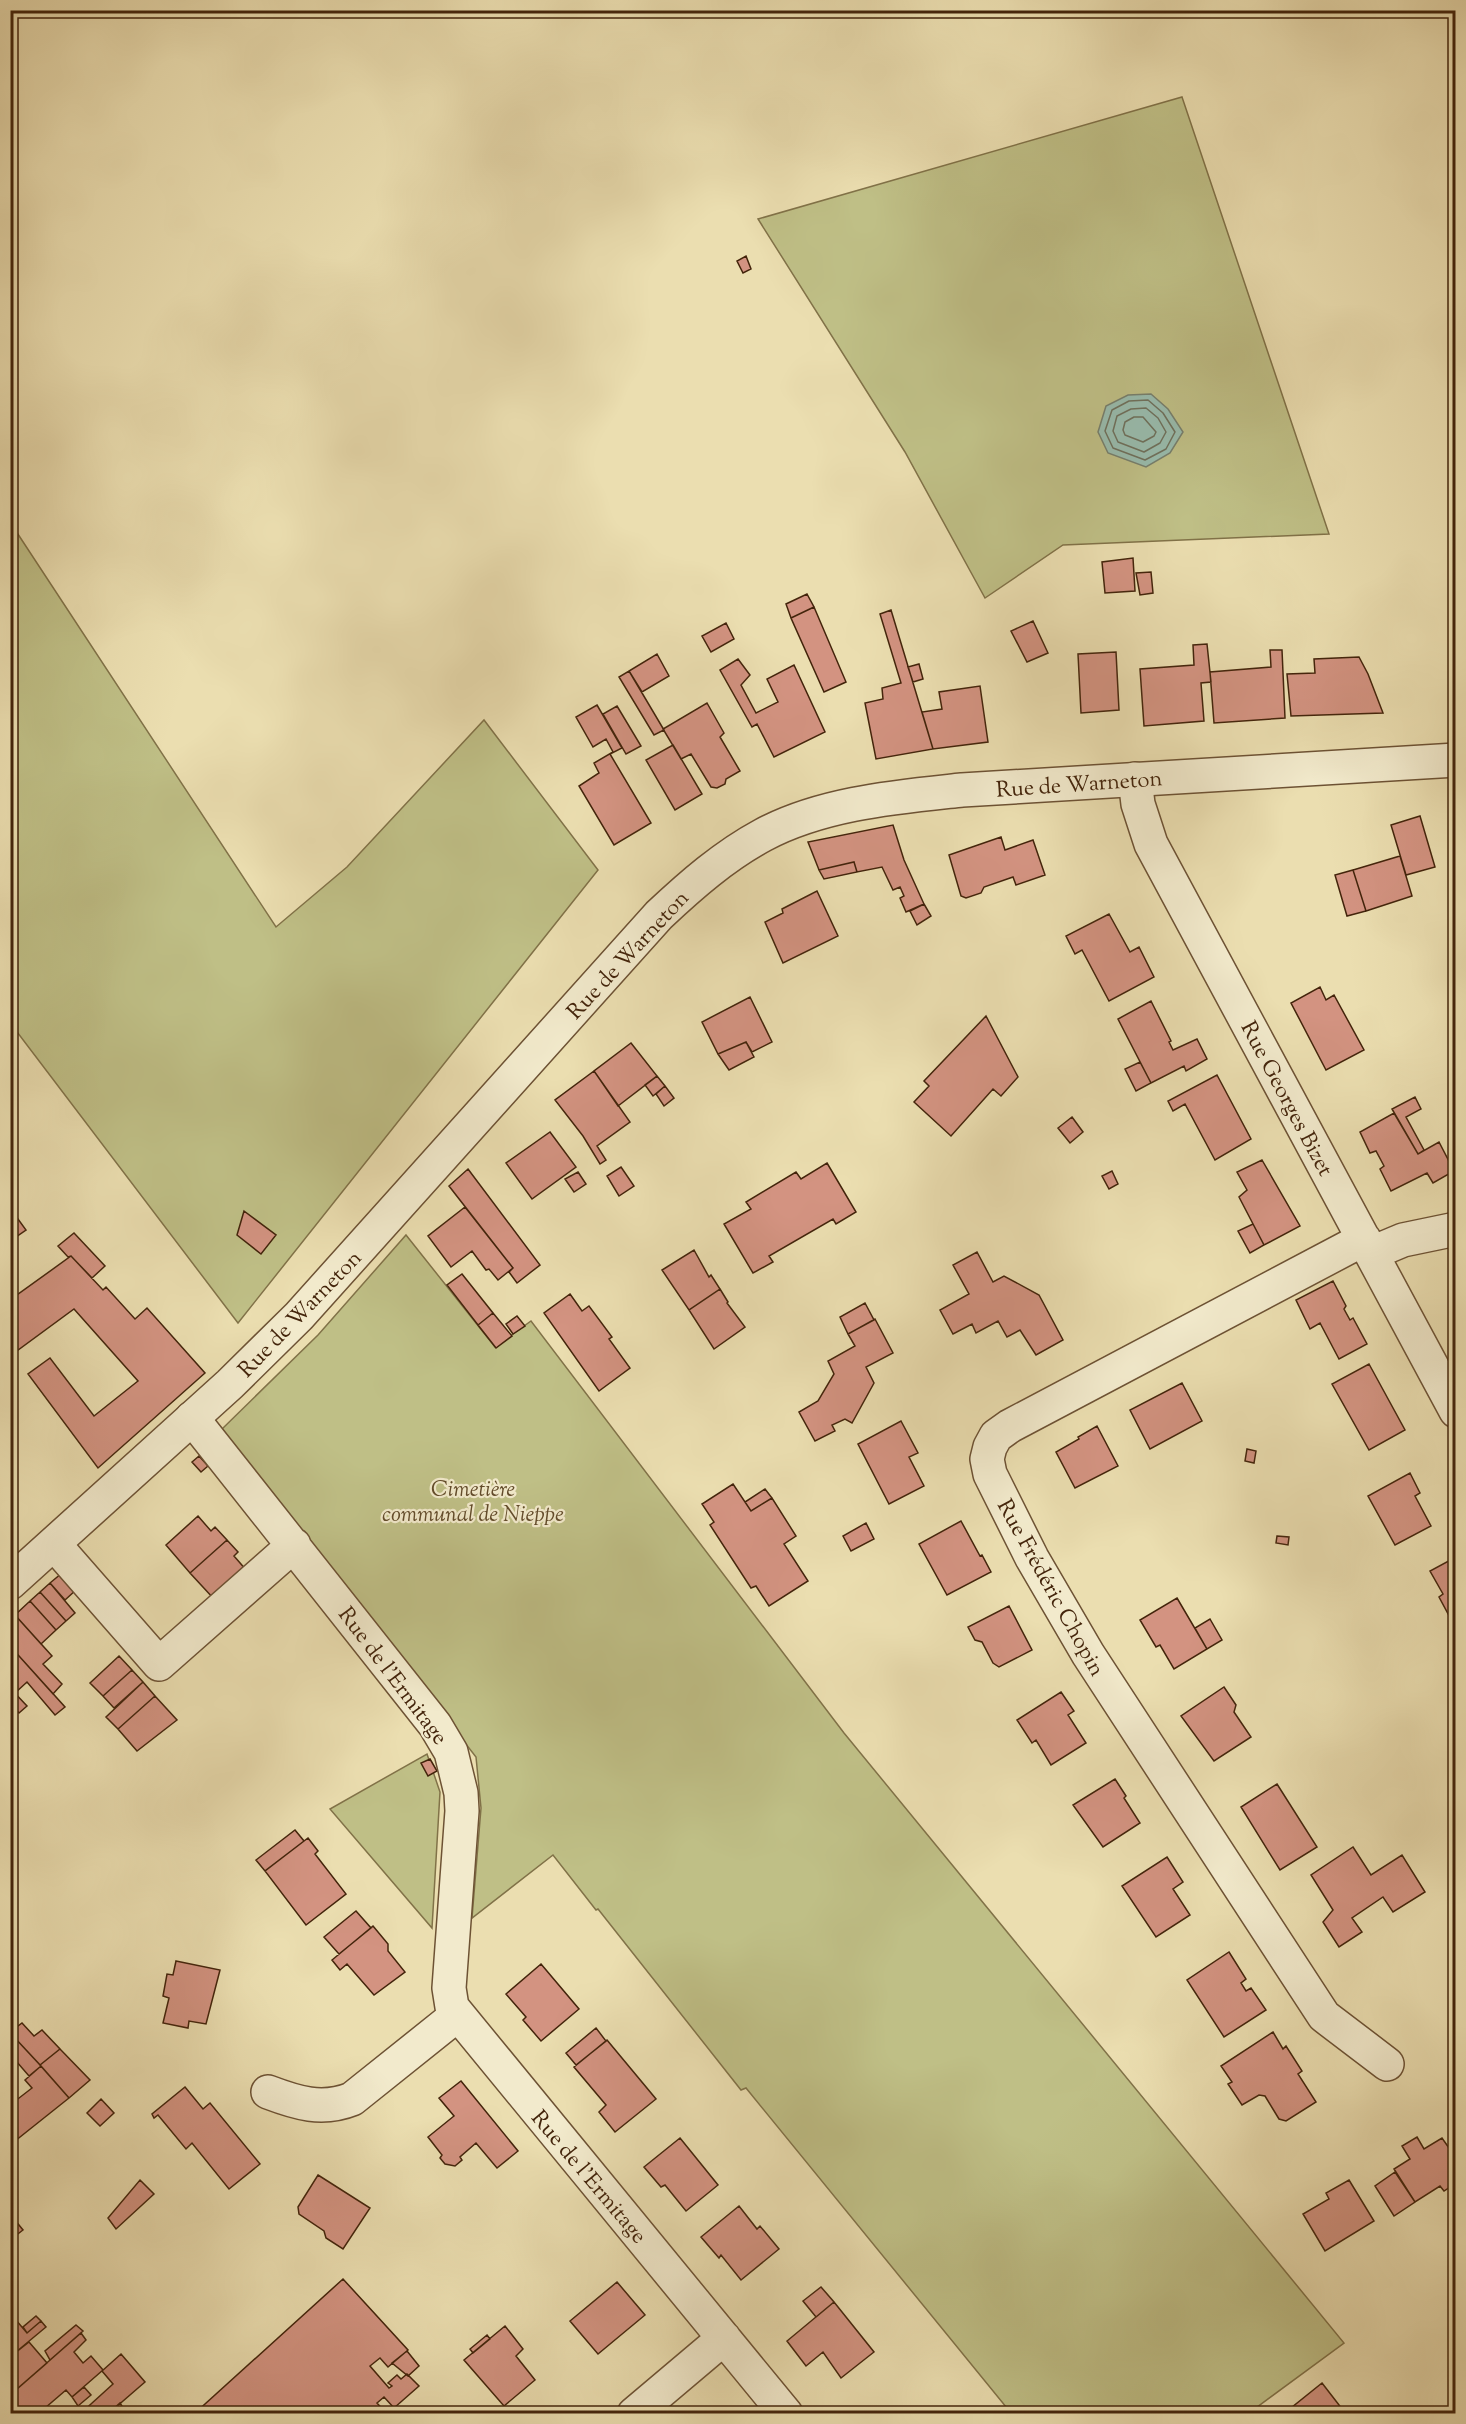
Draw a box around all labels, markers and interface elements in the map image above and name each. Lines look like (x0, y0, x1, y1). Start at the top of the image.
street label: Rue de Warneton (995, 764, 1163, 808)
street label: Rue de Warneton (561, 884, 698, 1028)
street label: Rue Georges Bizet (1231, 1016, 1340, 1183)
street label: Rue de Warneton (232, 1244, 371, 1386)
park label: Cimetière communal de Nieppe (382, 1475, 564, 1532)
street label: Rue Frédéric Chopin (987, 1494, 1111, 1683)
street label: Rue de l'Ermitage (329, 1601, 454, 1753)
street label: Rue de l'Ermitage (522, 2104, 653, 2252)

